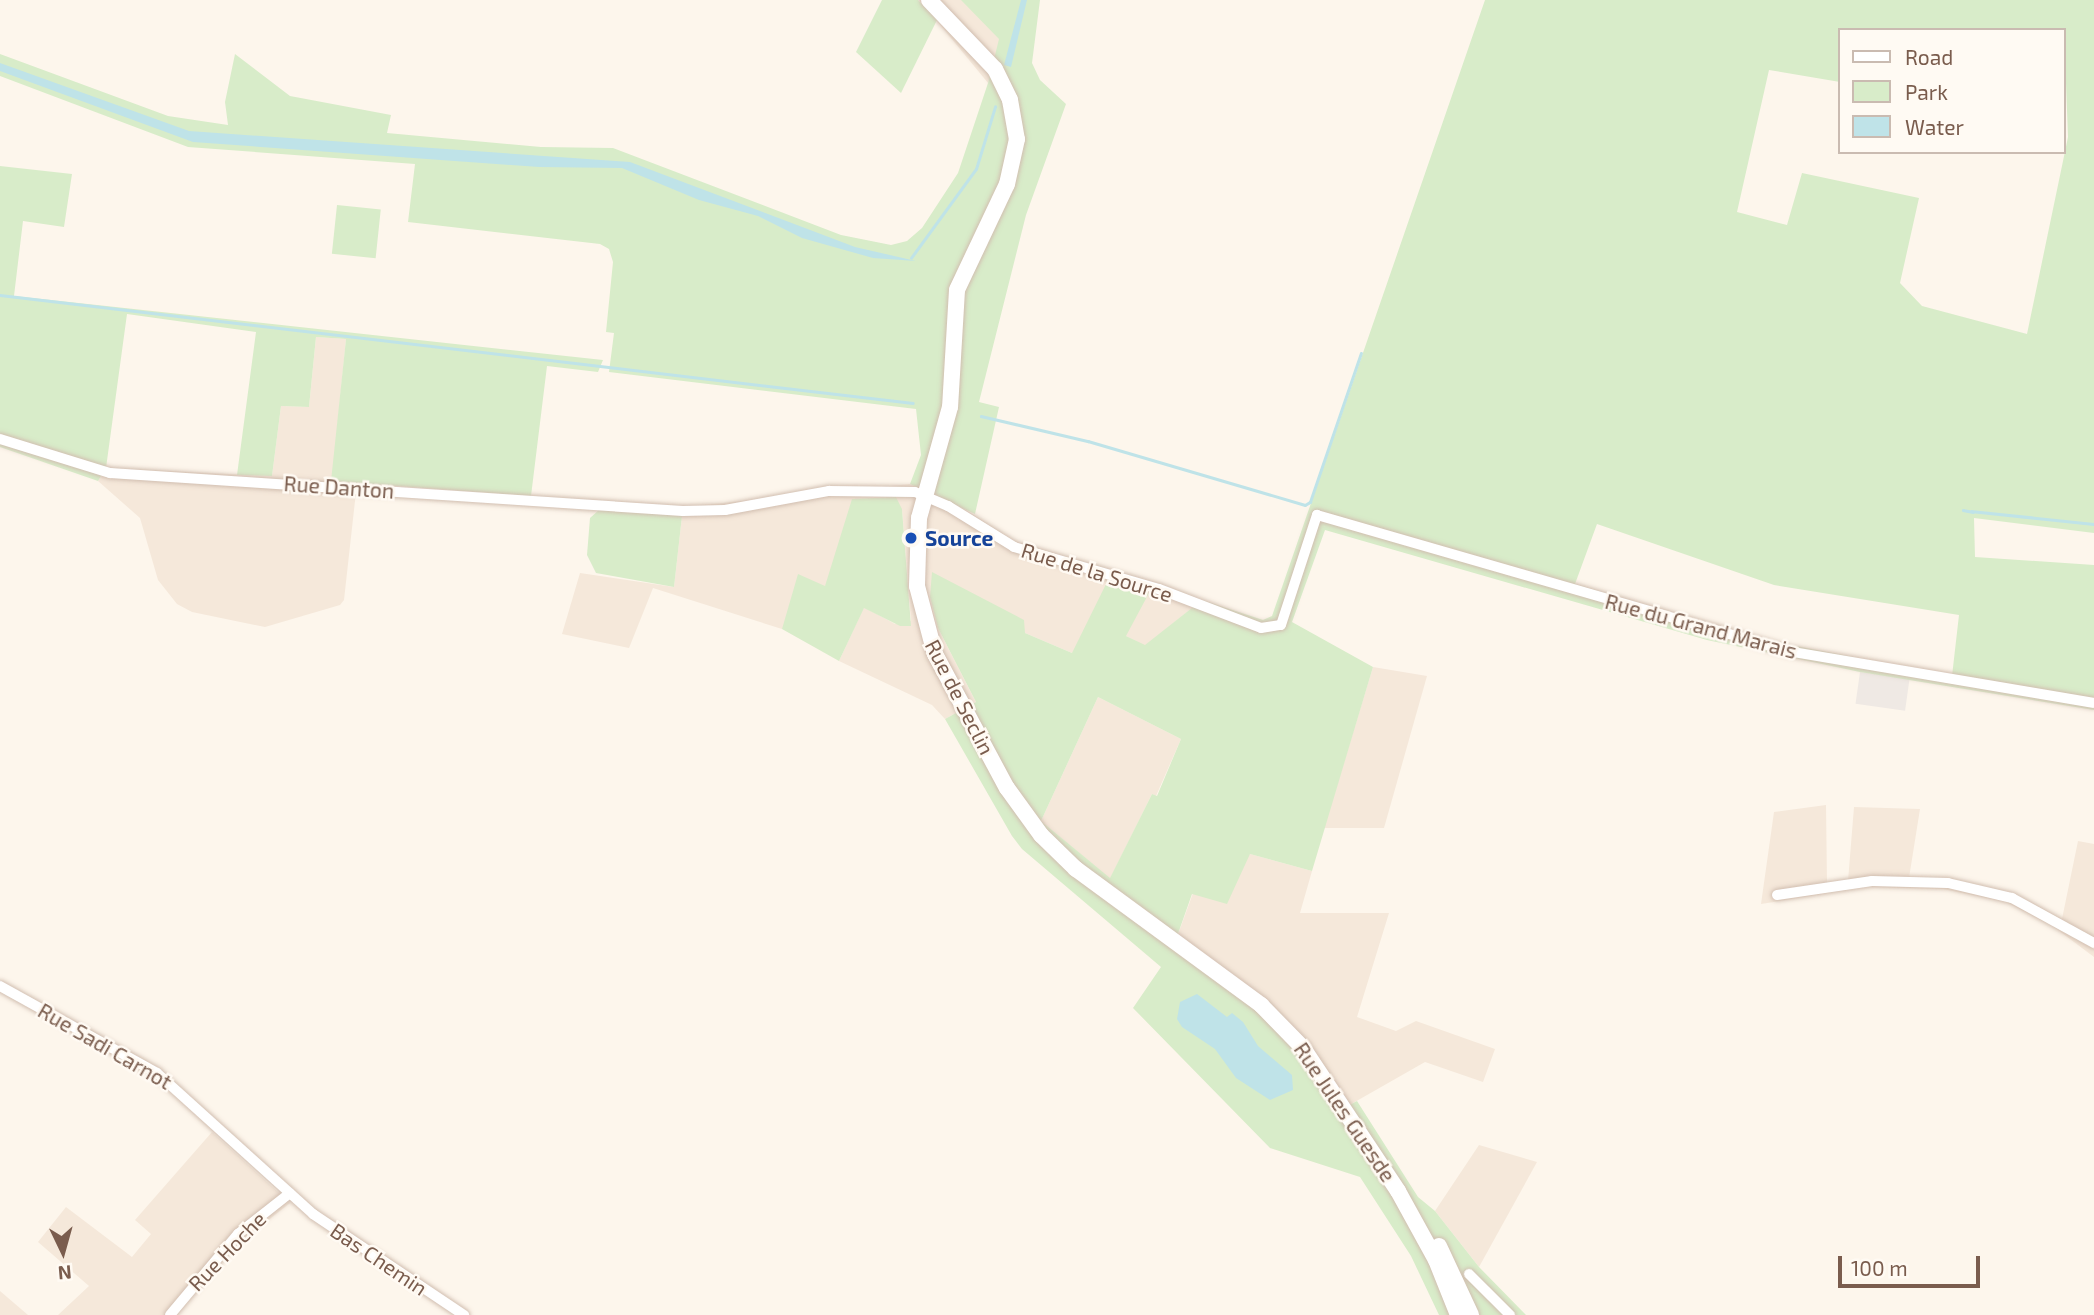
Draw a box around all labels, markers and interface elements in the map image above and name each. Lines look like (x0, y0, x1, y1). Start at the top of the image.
legend (1839, 28, 2066, 154)
text: Road (1905, 44, 1953, 69)
text: Park (1905, 79, 1948, 104)
text: Water (1905, 114, 1964, 139)
street label: Rue Danton (283, 471, 395, 503)
place label: Source (925, 525, 993, 551)
marker: Source (903, 530, 919, 546)
street label: Rue de la Source (1018, 537, 1176, 607)
street label: Rue du Grand Marais (1602, 588, 1800, 664)
street label: Rue de Seclin (920, 635, 1000, 759)
street label: Rue Sadi Carnot (34, 998, 176, 1094)
street label: Rue Jules Guesde (1289, 1037, 1401, 1187)
street label: Rue Hoche (183, 1206, 271, 1296)
north arrow (28, 1217, 98, 1287)
street label: Bas Chemin (326, 1217, 432, 1301)
scale bar (1842, 1242, 1984, 1286)
text: 100 m (1851, 1255, 1908, 1280)
text: N (57, 1261, 73, 1285)

